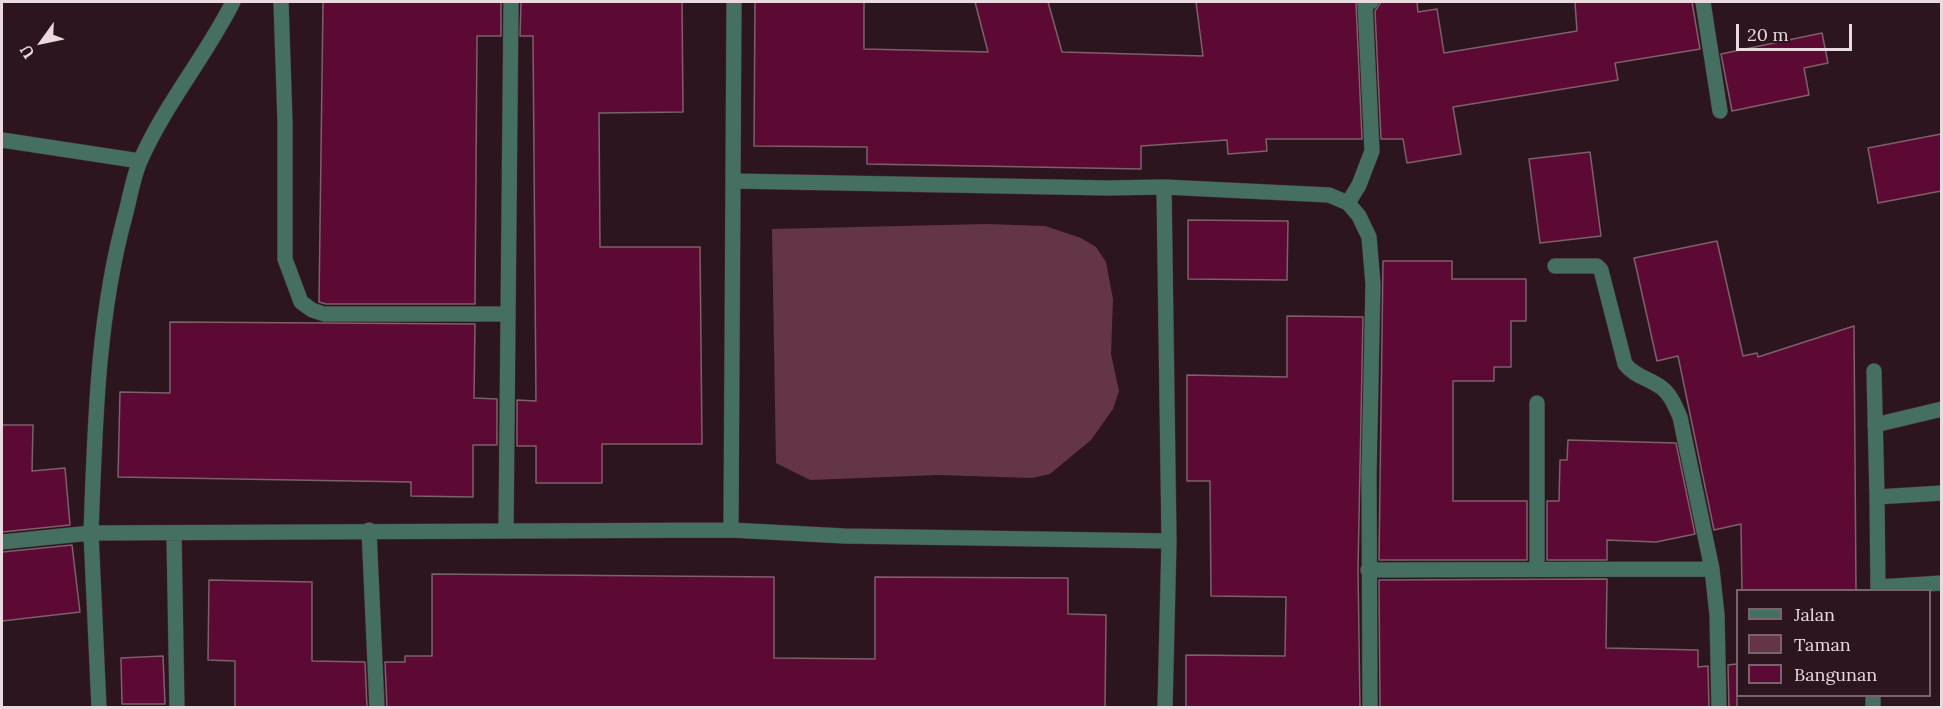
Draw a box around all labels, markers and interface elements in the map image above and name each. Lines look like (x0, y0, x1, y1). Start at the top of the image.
north arrow (12, 12, 72, 72)
scale bar (1739, 12, 1854, 50)
text: 20 m (1747, 23, 1789, 46)
text: U (15, 41, 39, 62)
legend (1736, 589, 1931, 697)
text: Jalan (1794, 603, 1835, 626)
text: Taman (1794, 633, 1851, 656)
text: Bangunan (1794, 663, 1877, 686)

